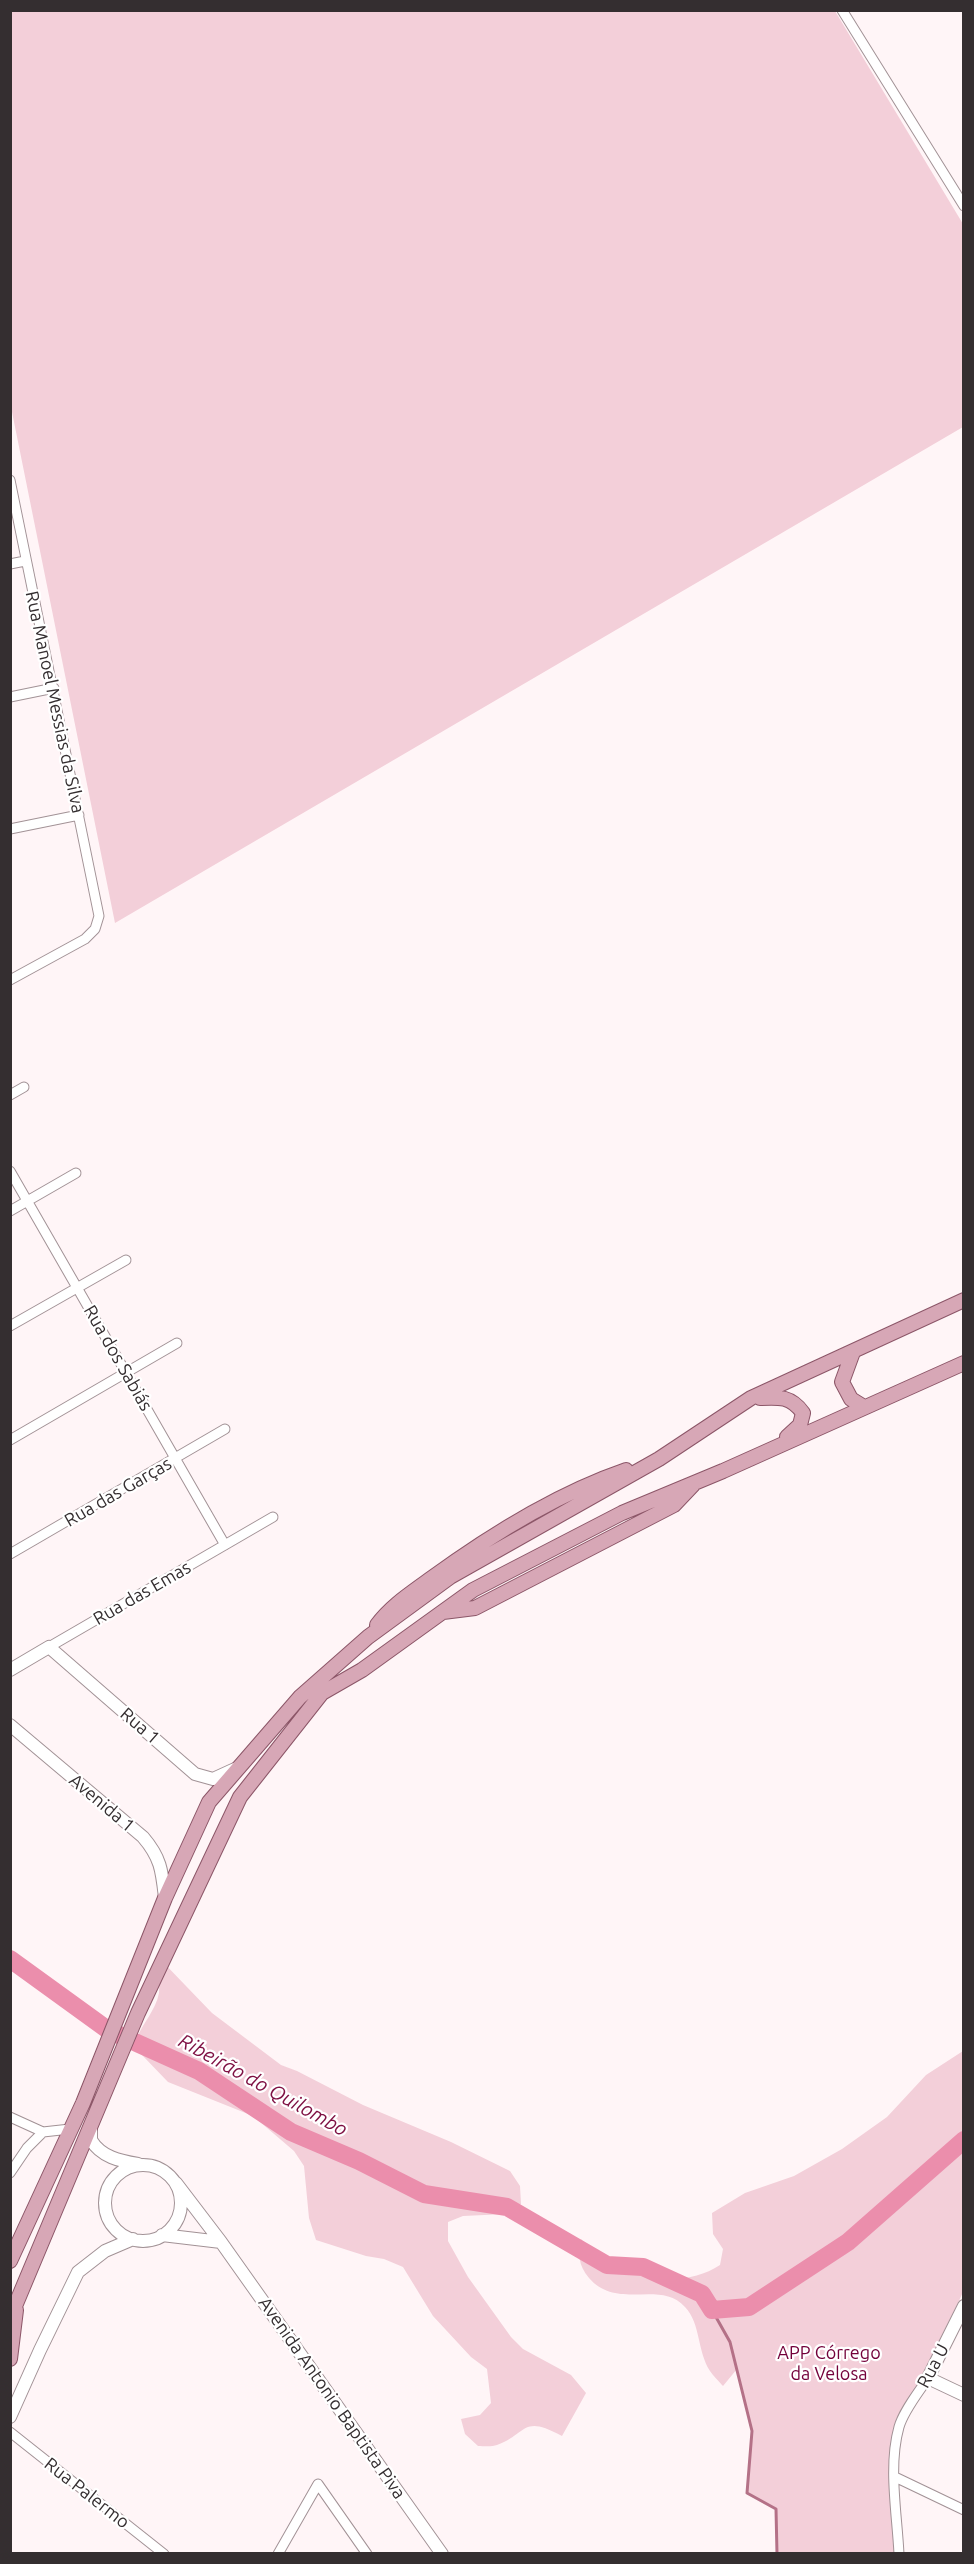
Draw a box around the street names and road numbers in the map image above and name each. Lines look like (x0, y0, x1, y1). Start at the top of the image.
street label: Rua Manoel Messias da Silva (21, 589, 89, 815)
street label: Rua dos Sabiás (79, 1301, 157, 1415)
street label: Rua das Garças (61, 1453, 175, 1531)
street label: Rua das Emas (89, 1556, 195, 1630)
street label: Rua 1 (116, 1703, 164, 1749)
street label: Avenida 1 (65, 1769, 139, 1837)
street label: Avenida Antonio Baptista Piva (254, 2293, 410, 2503)
street label: Rua U (912, 2340, 954, 2392)
street label: Rua Palermo (40, 2453, 134, 2533)

